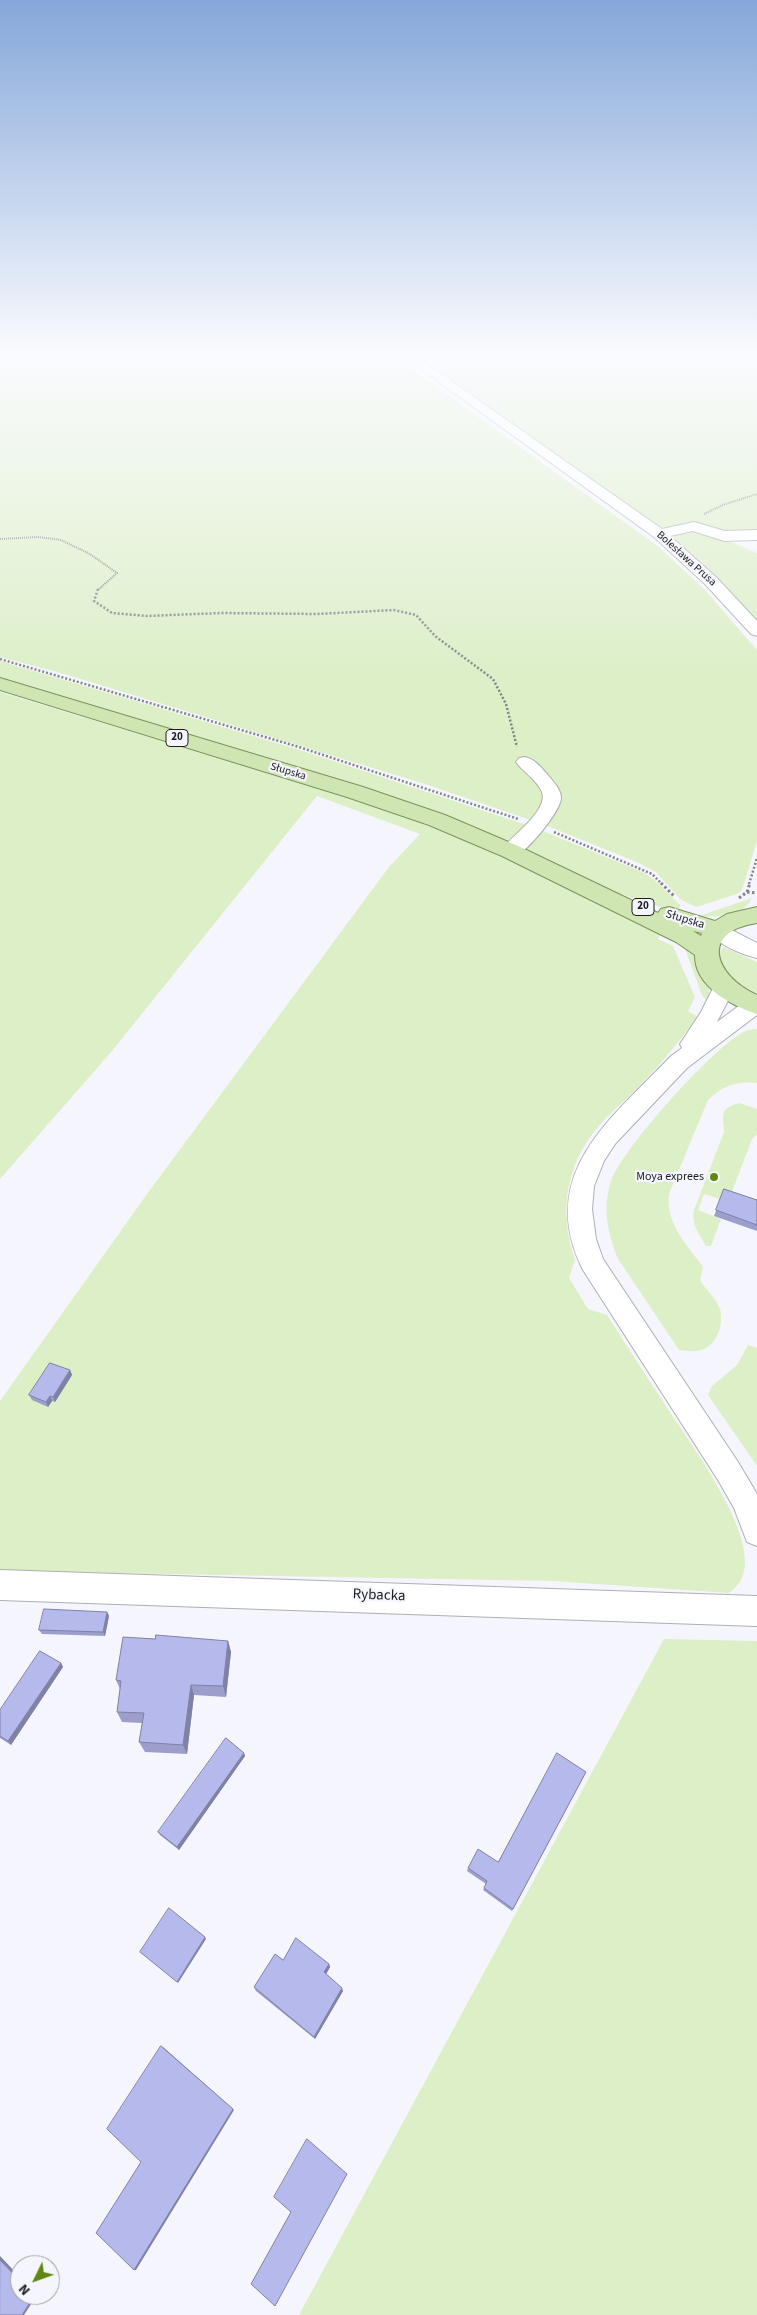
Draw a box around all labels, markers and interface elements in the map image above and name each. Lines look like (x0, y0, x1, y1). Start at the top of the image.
street label: Bolesława Prusa (653, 529, 719, 589)
road number: 20 (166, 730, 188, 746)
street label: Słupska (269, 760, 307, 784)
road number: 20 (632, 899, 654, 916)
street label: Słupska (664, 907, 706, 933)
place label: Moya exprees (636, 1170, 704, 1184)
marker: Moya exprees (708, 1171, 720, 1183)
street label: Rybacka (352, 1586, 406, 1606)
north arrow (10, 2255, 60, 2305)
text: N (14, 2279, 35, 2300)

